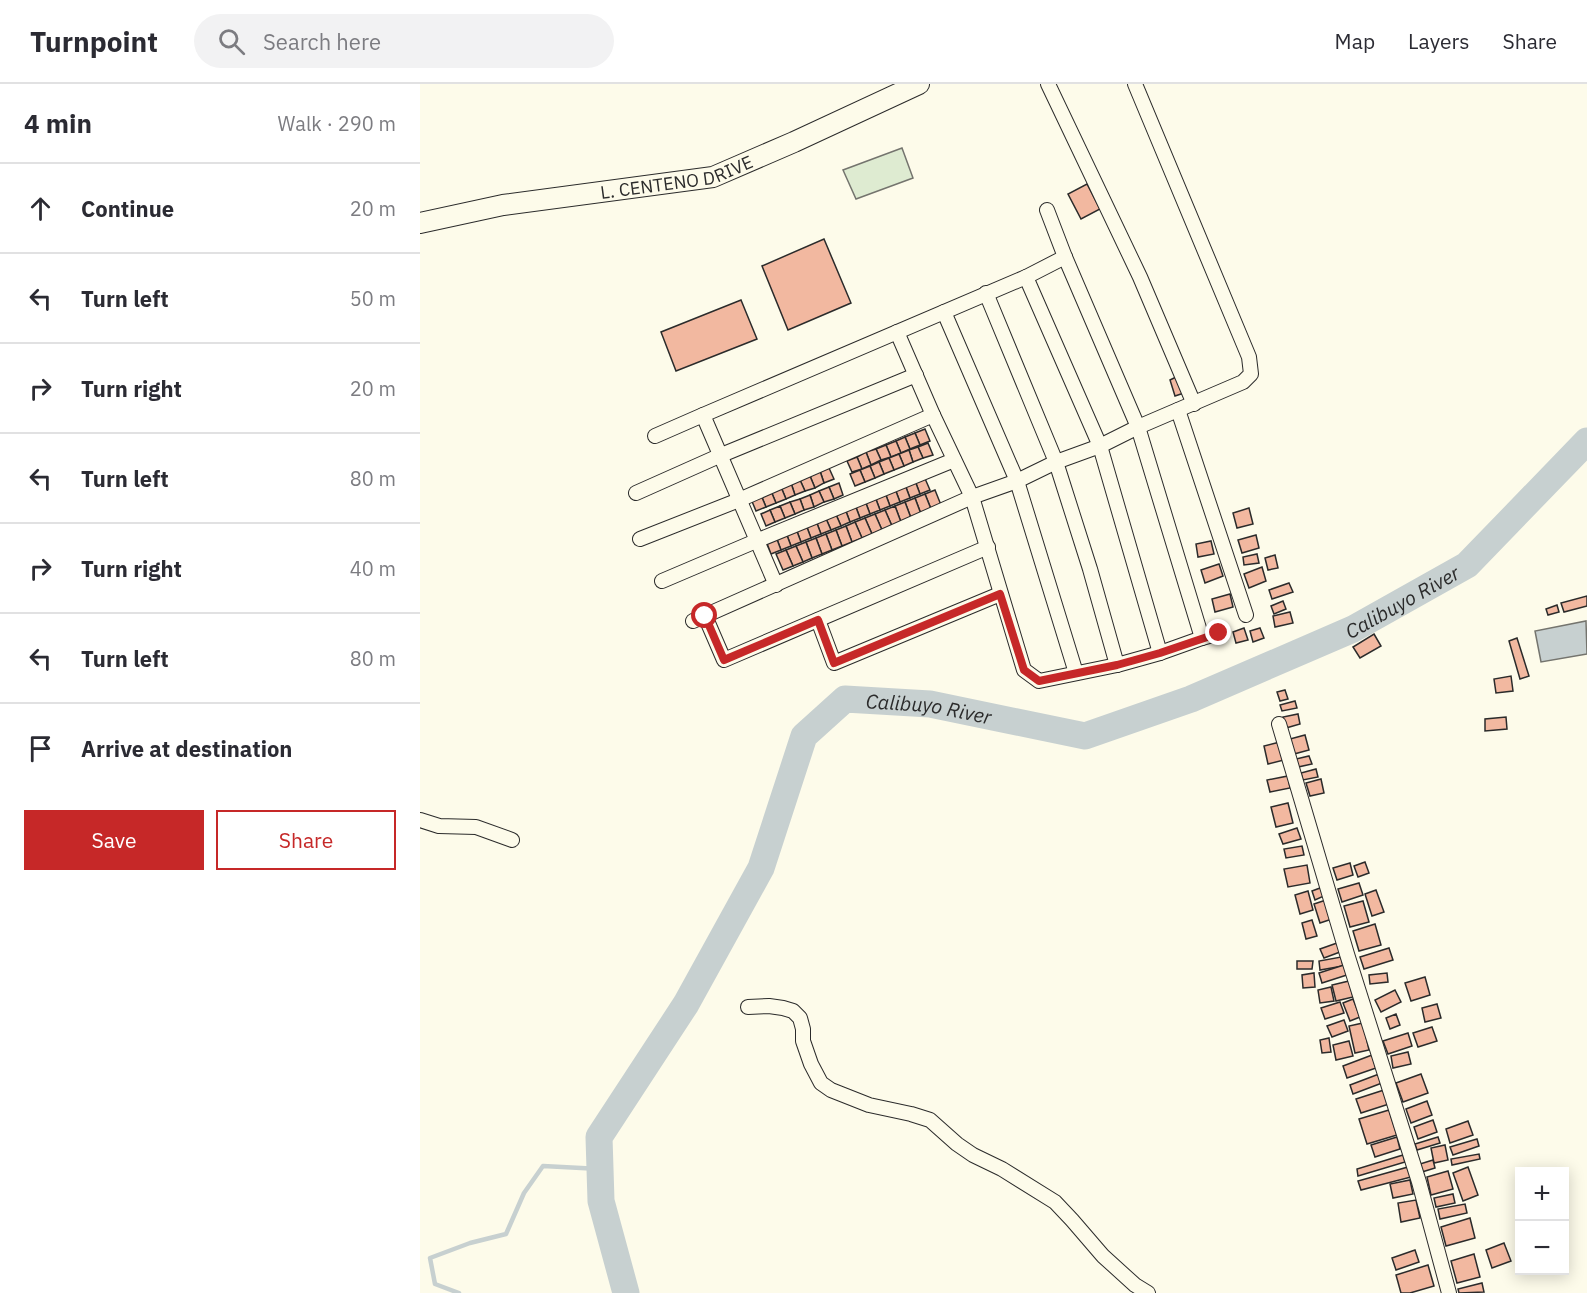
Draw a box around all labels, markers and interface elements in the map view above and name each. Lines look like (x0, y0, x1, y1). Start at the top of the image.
search box (194, 14, 614, 68)
text: Turnpoint (30, 23, 158, 60)
icon: search (215, 25, 248, 58)
text: Search here (263, 27, 381, 56)
text: Map (1335, 27, 1375, 55)
text: Layers (1408, 27, 1470, 55)
text: Share (1503, 27, 1557, 55)
text: 4 min (24, 106, 92, 140)
text: Walk · 290 m (278, 110, 396, 137)
street label: L. CENTENO DRIVE (599, 150, 756, 203)
icon: ahead (24, 192, 57, 225)
text: Continue (81, 194, 174, 223)
text: 20 m (350, 195, 396, 222)
icon: left (24, 282, 57, 315)
text: Turn left (81, 284, 169, 313)
text: 50 m (350, 285, 396, 312)
icon: right (24, 372, 57, 405)
text: Turn right (81, 374, 182, 403)
text: 20 m (350, 375, 396, 402)
icon: left (24, 462, 57, 495)
text: Turn left (81, 464, 169, 493)
text: 80 m (350, 465, 396, 492)
icon: right (24, 552, 57, 585)
text: Turn right (81, 554, 182, 583)
text: 40 m (350, 555, 396, 582)
water label: Calibuyo River (1341, 558, 1465, 644)
route start (691, 602, 717, 628)
route end (1205, 619, 1231, 645)
icon: left (24, 642, 57, 675)
text: Turn left (81, 644, 169, 673)
text: 80 m (350, 645, 396, 672)
water label: Calibuyo River (865, 687, 995, 730)
icon: arrive (24, 732, 57, 765)
text: Arrive at destination (81, 734, 292, 763)
button: Save (24, 810, 204, 870)
button: Share (216, 810, 396, 870)
map controls (1515, 1167, 1569, 1275)
button: + (1515, 1167, 1569, 1221)
button: − (1515, 1221, 1569, 1275)

